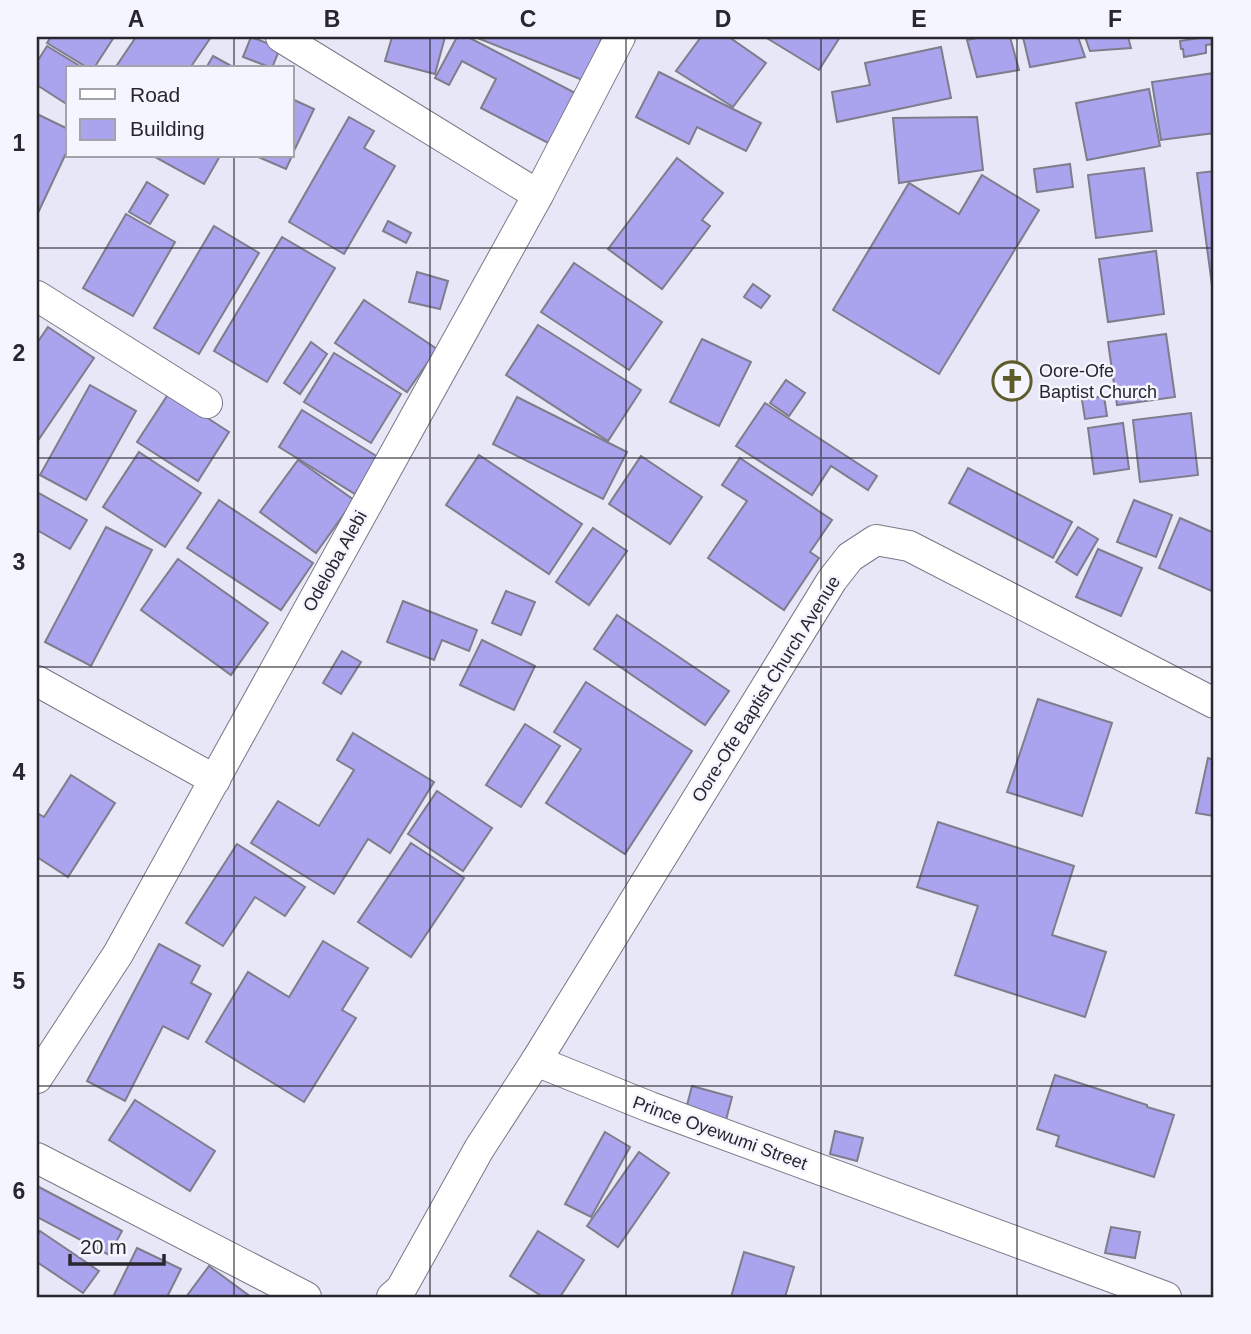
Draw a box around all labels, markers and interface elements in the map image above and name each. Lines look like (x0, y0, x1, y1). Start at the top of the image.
text: A (128, 6, 144, 32)
text: B (324, 6, 340, 32)
text: C (520, 6, 536, 32)
text: D (715, 6, 731, 32)
text: E (911, 6, 927, 32)
text: F (1108, 6, 1122, 32)
legend (66, 66, 294, 158)
text: Road (130, 83, 180, 106)
text: Building (130, 117, 205, 140)
text: 1 (13, 130, 26, 156)
text: 2 (13, 340, 25, 366)
church icon: Oore-Ofe Baptist Church (991, 360, 1033, 402)
place label: Oore-Ofe Baptist Church (1039, 361, 1157, 402)
street label: Odeloba Alebi (299, 507, 371, 615)
text: 3 (13, 549, 25, 575)
street label: Oore-Ofe Baptist Church Avenue (688, 572, 844, 806)
text: 4 (13, 759, 26, 785)
text: 5 (13, 968, 26, 994)
street label: Prince Oyewumi Street (630, 1092, 810, 1174)
text: 6 (13, 1178, 25, 1204)
scale bar (70, 1222, 164, 1266)
text: 20 m (80, 1235, 127, 1258)

